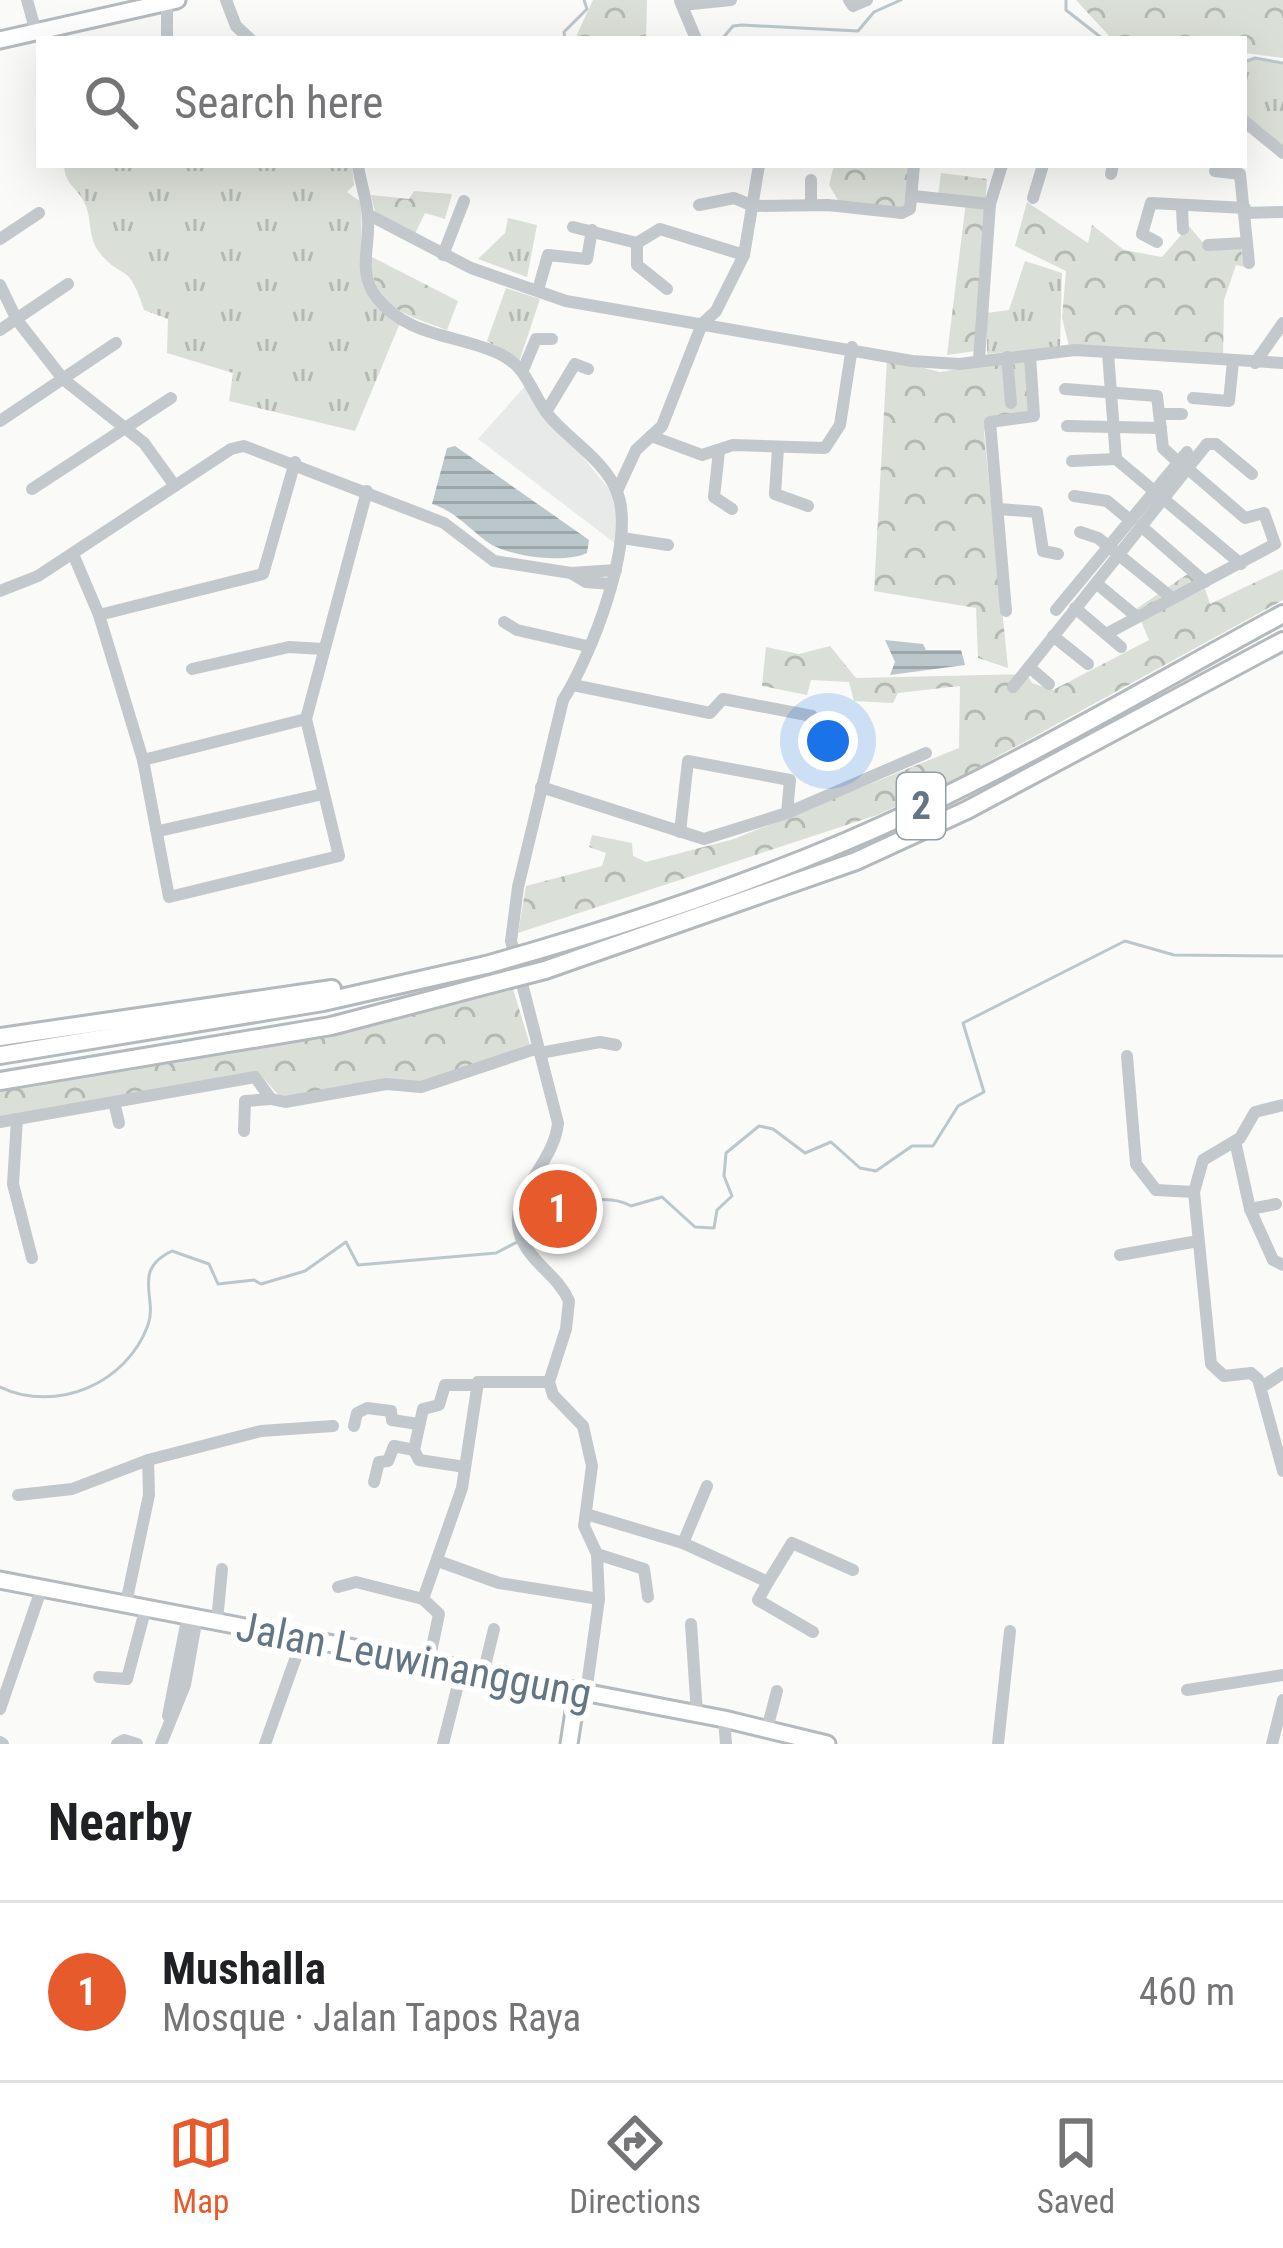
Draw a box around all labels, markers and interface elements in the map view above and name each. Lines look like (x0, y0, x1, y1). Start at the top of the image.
search box (36, 36, 1247, 168)
icon: search (78, 69, 144, 135)
text: Search here (174, 76, 383, 129)
your location (798, 711, 858, 771)
road number: 2 (897, 773, 945, 839)
pin: 1 (519, 1164, 597, 1254)
street label: Jalan Leuwinanggung (232, 1602, 596, 1718)
text: Nearby (48, 1793, 192, 1852)
text: Mushalla (162, 1942, 326, 1995)
text: 1 (77, 1969, 97, 2015)
text: 460 m (1139, 1969, 1235, 2015)
text: Mosque · Jalan Tapos Raya (162, 1995, 581, 2041)
tab: Map (168, 2110, 234, 2221)
tab: Directions (569, 2110, 701, 2221)
tab: Saved (1037, 2110, 1115, 2221)

